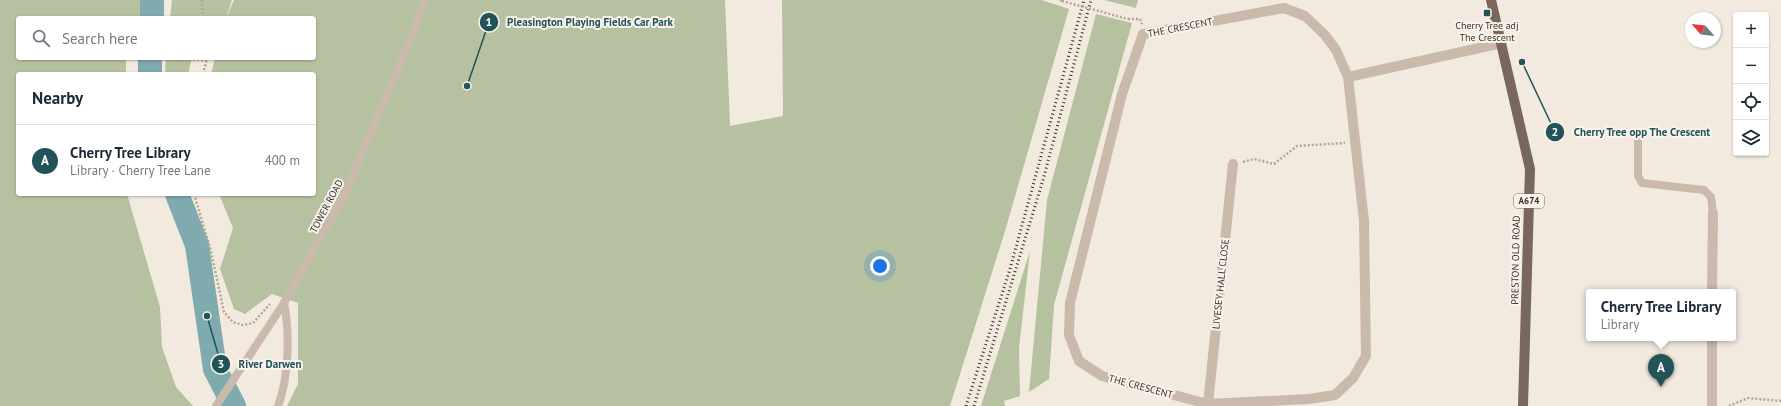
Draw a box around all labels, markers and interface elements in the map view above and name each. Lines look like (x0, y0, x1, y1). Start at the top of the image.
marker: Cherry Tree adj The Crescent (1482, 8, 1492, 18)
callout: Pleasington Playing Fields Car Park (479, 11, 681, 34)
north arrow (1685, 12, 1721, 48)
map controls (1733, 12, 1769, 156)
button: + (1733, 12, 1769, 48)
text: 1 (486, 14, 492, 29)
text: Pleasington Playing Fields Car Park (507, 15, 673, 29)
street label: THE CRESCENT (1146, 15, 1214, 40)
search box (16, 16, 316, 60)
place label: Cherry Tree adj The Crescent (1455, 19, 1519, 44)
icon: search (30, 27, 52, 49)
text: Search here (62, 29, 138, 48)
button: − (1733, 48, 1769, 84)
button: locate (1733, 84, 1769, 120)
text: Nearby (32, 87, 83, 109)
button: layers (1733, 120, 1769, 156)
callout: Cherry Tree opp The Crescent (1545, 121, 1719, 144)
text: 2 (1552, 124, 1558, 139)
text: Cherry Tree opp The Crescent (1574, 125, 1710, 139)
text: Cherry Tree Library (70, 143, 191, 162)
text: A (41, 152, 49, 169)
text: 400 m (265, 152, 300, 169)
text: Library · Cherry Tree Lane (70, 162, 211, 179)
street label: TOWER ROAD (307, 177, 346, 235)
road number: A674 (1514, 194, 1544, 208)
street label: PRESTON OLD ROAD (1508, 215, 1523, 305)
street label: LIVESEY HALL CLOSE (1209, 238, 1232, 330)
your location (870, 256, 890, 276)
popup (1586, 289, 1736, 341)
text: Cherry Tree Library (1601, 297, 1721, 316)
text: Library (1601, 316, 1639, 333)
callout: River Darwen (211, 352, 309, 375)
pin: A (1648, 354, 1674, 387)
text: 3 (218, 356, 224, 371)
text: River Darwen (239, 357, 301, 371)
street label: THE CRESCENT (1107, 372, 1175, 401)

